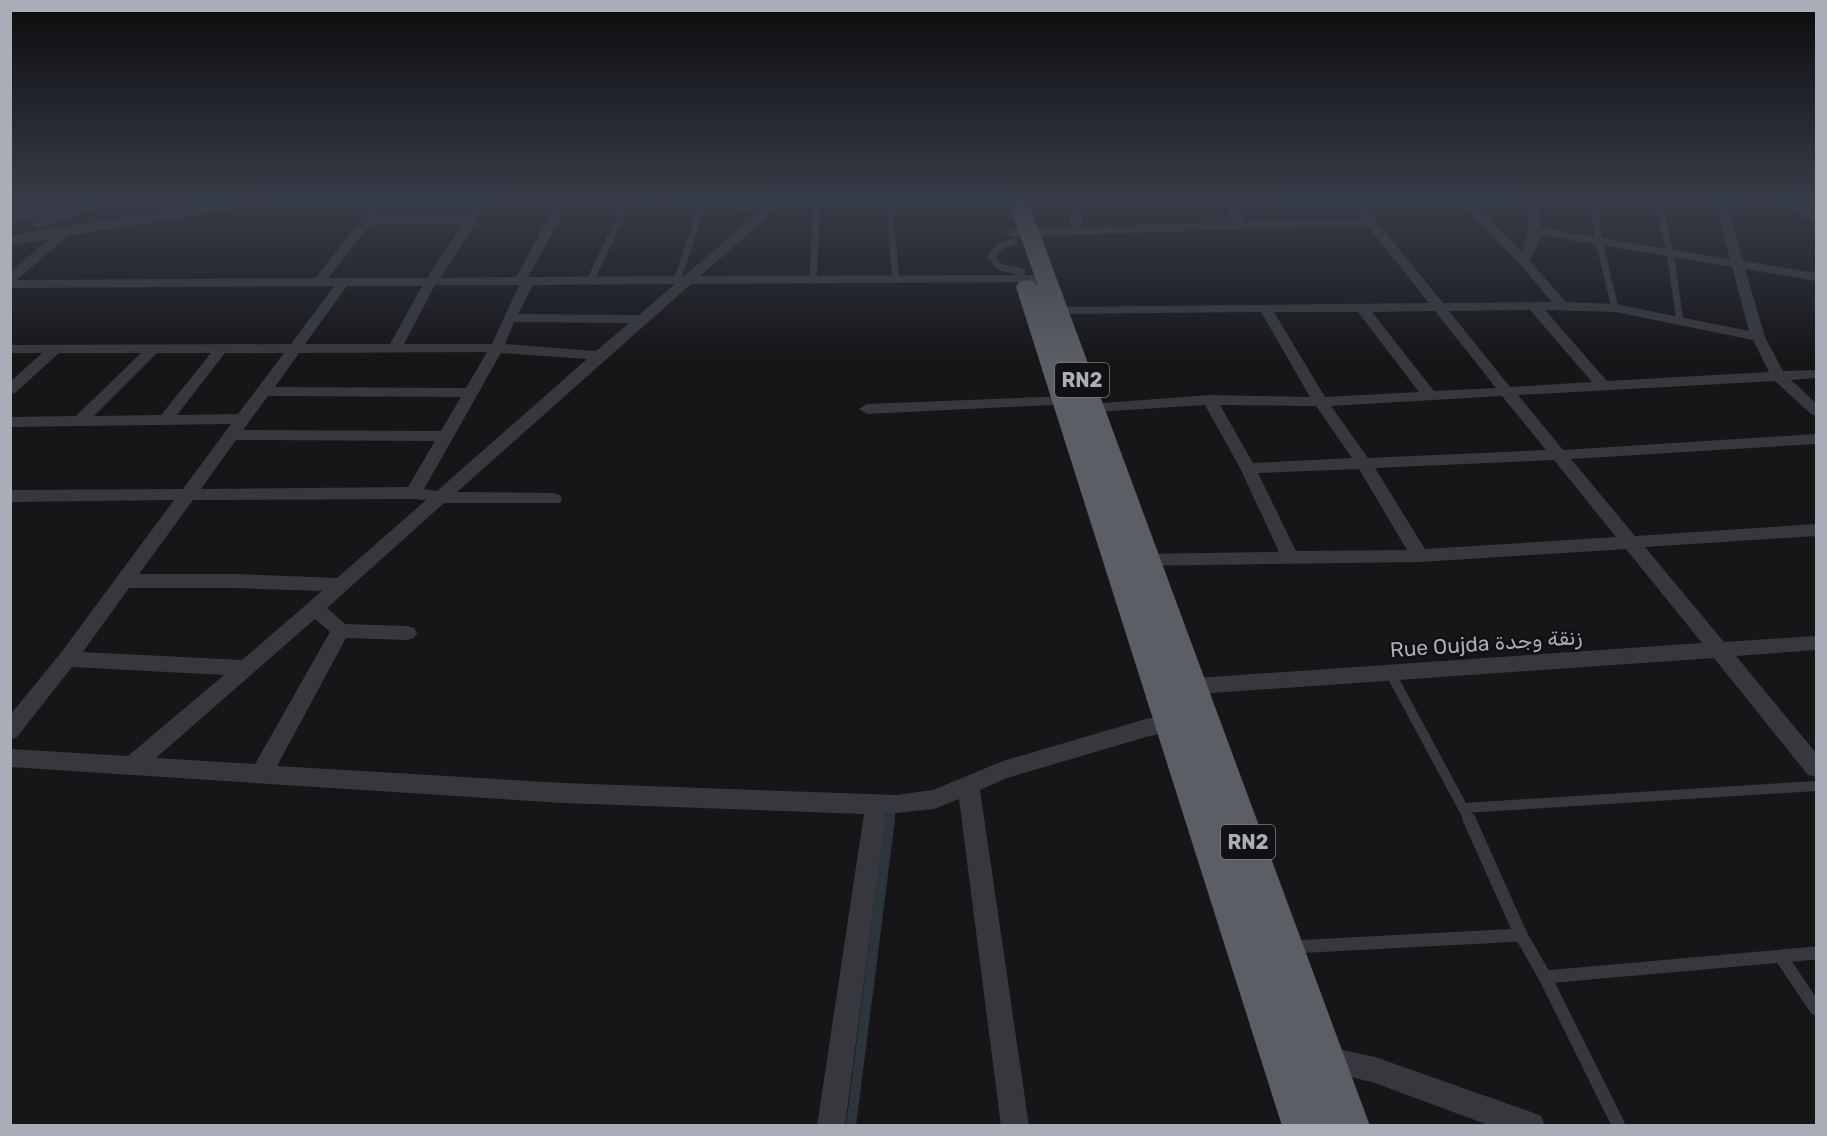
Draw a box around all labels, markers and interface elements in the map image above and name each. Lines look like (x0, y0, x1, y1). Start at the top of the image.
road number: RN2 (1055, 363, 1109, 397)
street label: Rue Oujda زنقة وجدة (1389, 624, 1583, 663)
road number: RN2 (1221, 825, 1275, 859)

